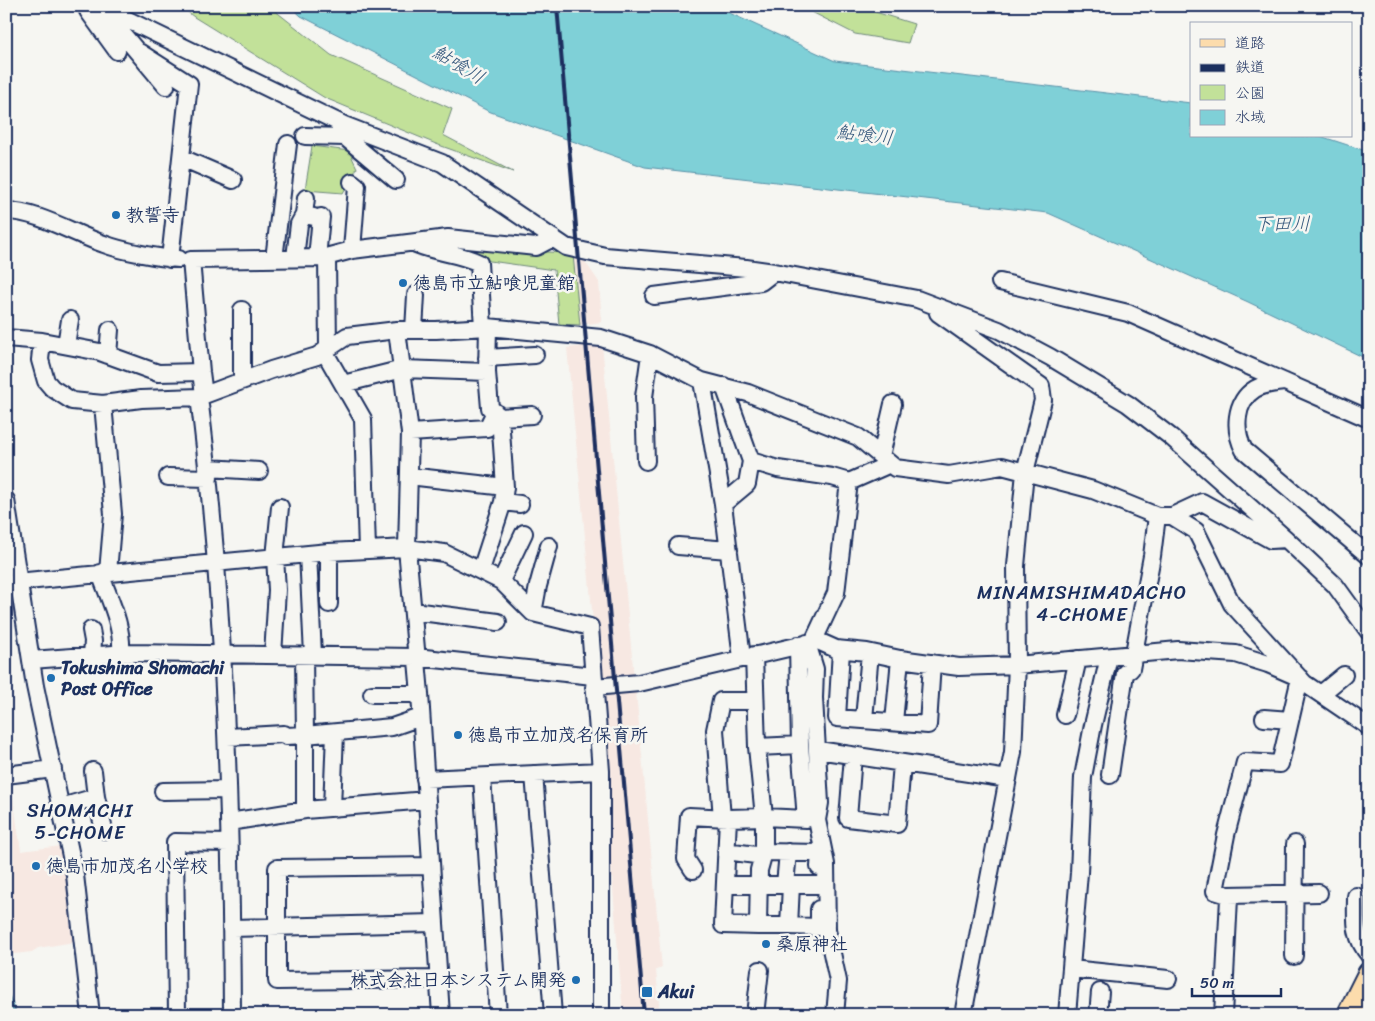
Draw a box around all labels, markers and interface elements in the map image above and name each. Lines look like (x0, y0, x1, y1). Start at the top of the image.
legend (1190, 22, 1352, 138)
text: 道路 (1235, 30, 1265, 56)
water label: 鮎喰川 (426, 36, 492, 93)
text: 鉄道 (1235, 54, 1265, 80)
text: 公園 (1235, 80, 1265, 106)
text: 水域 (1235, 104, 1265, 130)
water label: 鮎喰川 (835, 115, 895, 154)
place label: 教誓寺 (126, 199, 180, 231)
water label: 下田川 (1253, 207, 1311, 240)
marker: 教誓寺 (110, 209, 122, 221)
place label: 徳島市立鮎喰児童館 (413, 267, 575, 299)
marker: 徳島市立鮎喰児童館 (397, 277, 409, 289)
district label: MINAMISHIMADACHO 4-CHOME (977, 576, 1187, 631)
place label: Tokushima Shomachi Post Office (61, 652, 225, 705)
marker: Tokushima Shomachi Post Office (45, 672, 57, 684)
place label: 徳島市立加茂名保育所 (468, 719, 648, 751)
marker: 徳島市立加茂名保育所 (452, 729, 464, 741)
district label: SHOMACHI 5-CHOME (27, 794, 134, 849)
place label: 徳島市加茂名小学校 (46, 850, 208, 882)
marker: 徳島市加茂名小学校 (30, 860, 42, 872)
place label: 桑原神社 (776, 928, 848, 960)
marker: 桑原神社 (760, 938, 772, 950)
place label: 株式会社日本システム開発 (350, 964, 566, 996)
scale bar (1192, 966, 1281, 998)
text: 50 m (1200, 970, 1235, 996)
marker: 株式会社日本システム開発 (570, 974, 582, 986)
place label: Akui (657, 976, 695, 1008)
marker: Akui (640, 985, 654, 999)

